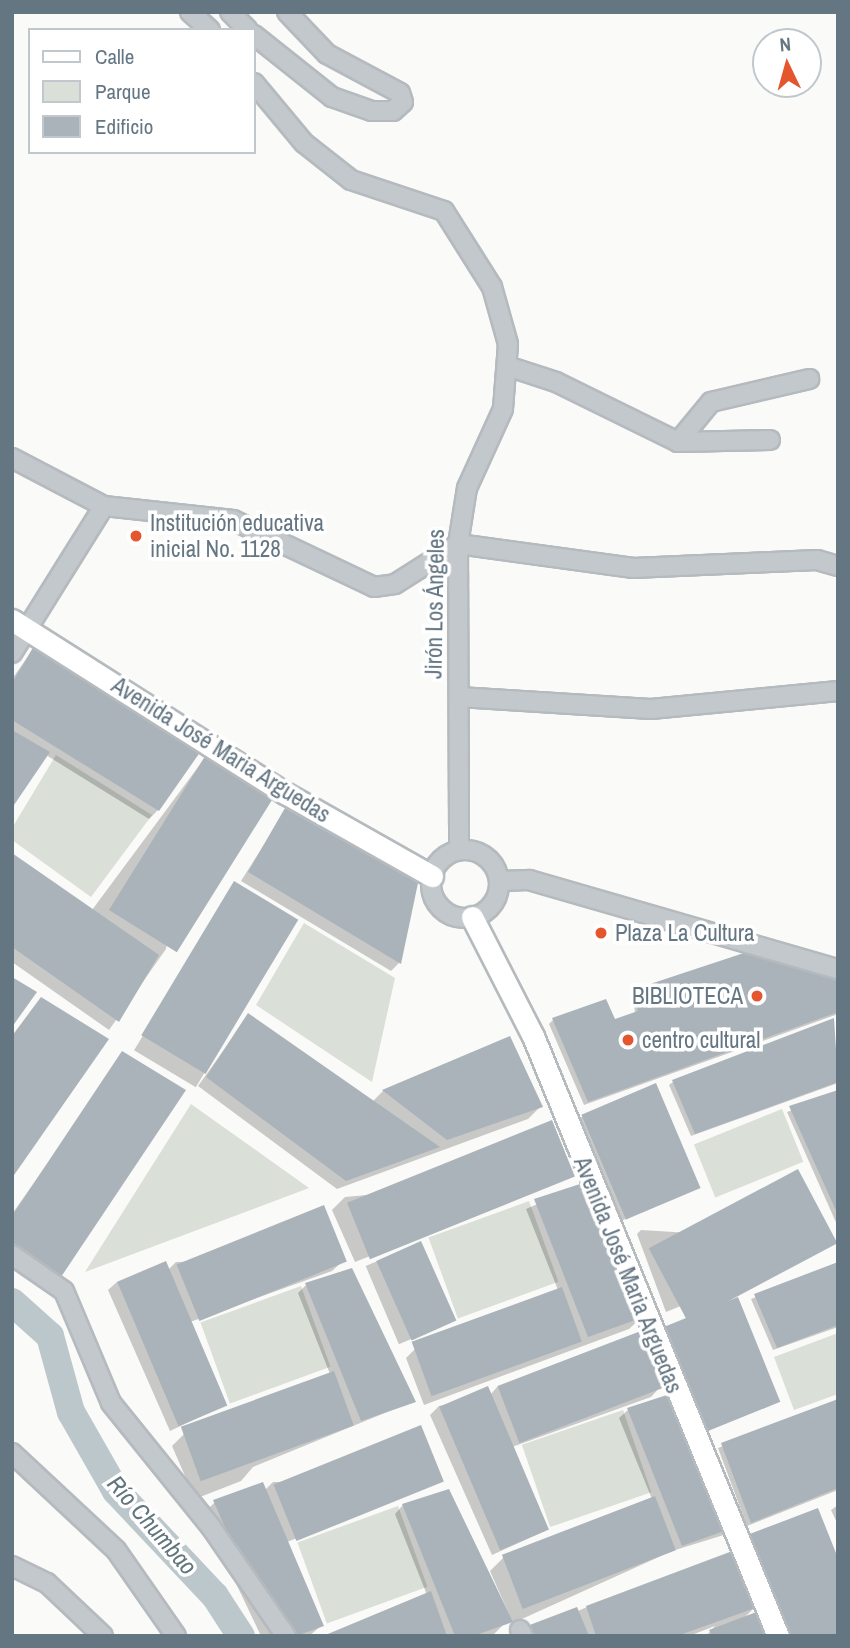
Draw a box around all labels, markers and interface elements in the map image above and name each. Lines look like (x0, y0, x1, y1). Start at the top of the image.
legend (28, 28, 256, 154)
north arrow (752, 28, 822, 98)
text: N (779, 31, 792, 58)
text: Calle (95, 42, 134, 71)
text: Parque (95, 77, 151, 106)
text: Edificio (95, 112, 153, 141)
place label: Institución educativa inicial No. 1128 (150, 509, 324, 563)
marker: Institución educativa inicial No. 1128 (128, 528, 144, 544)
street label: Jirón Los Ángeles (420, 528, 450, 680)
street label: Avenida José Maria Arguedas (106, 671, 336, 829)
place label: Plaza La Cultura (615, 919, 754, 947)
marker: Plaza La Cultura (593, 925, 609, 941)
place label: BIBLIOTECA (632, 982, 743, 1010)
marker: BIBLIOTECA (749, 988, 765, 1004)
place label: centro cultural (642, 1026, 760, 1054)
marker: centro cultural (620, 1032, 636, 1048)
street label: Avenida José Maria Arguedas (568, 1152, 688, 1398)
water label: Río Chumbao (101, 1470, 203, 1580)

